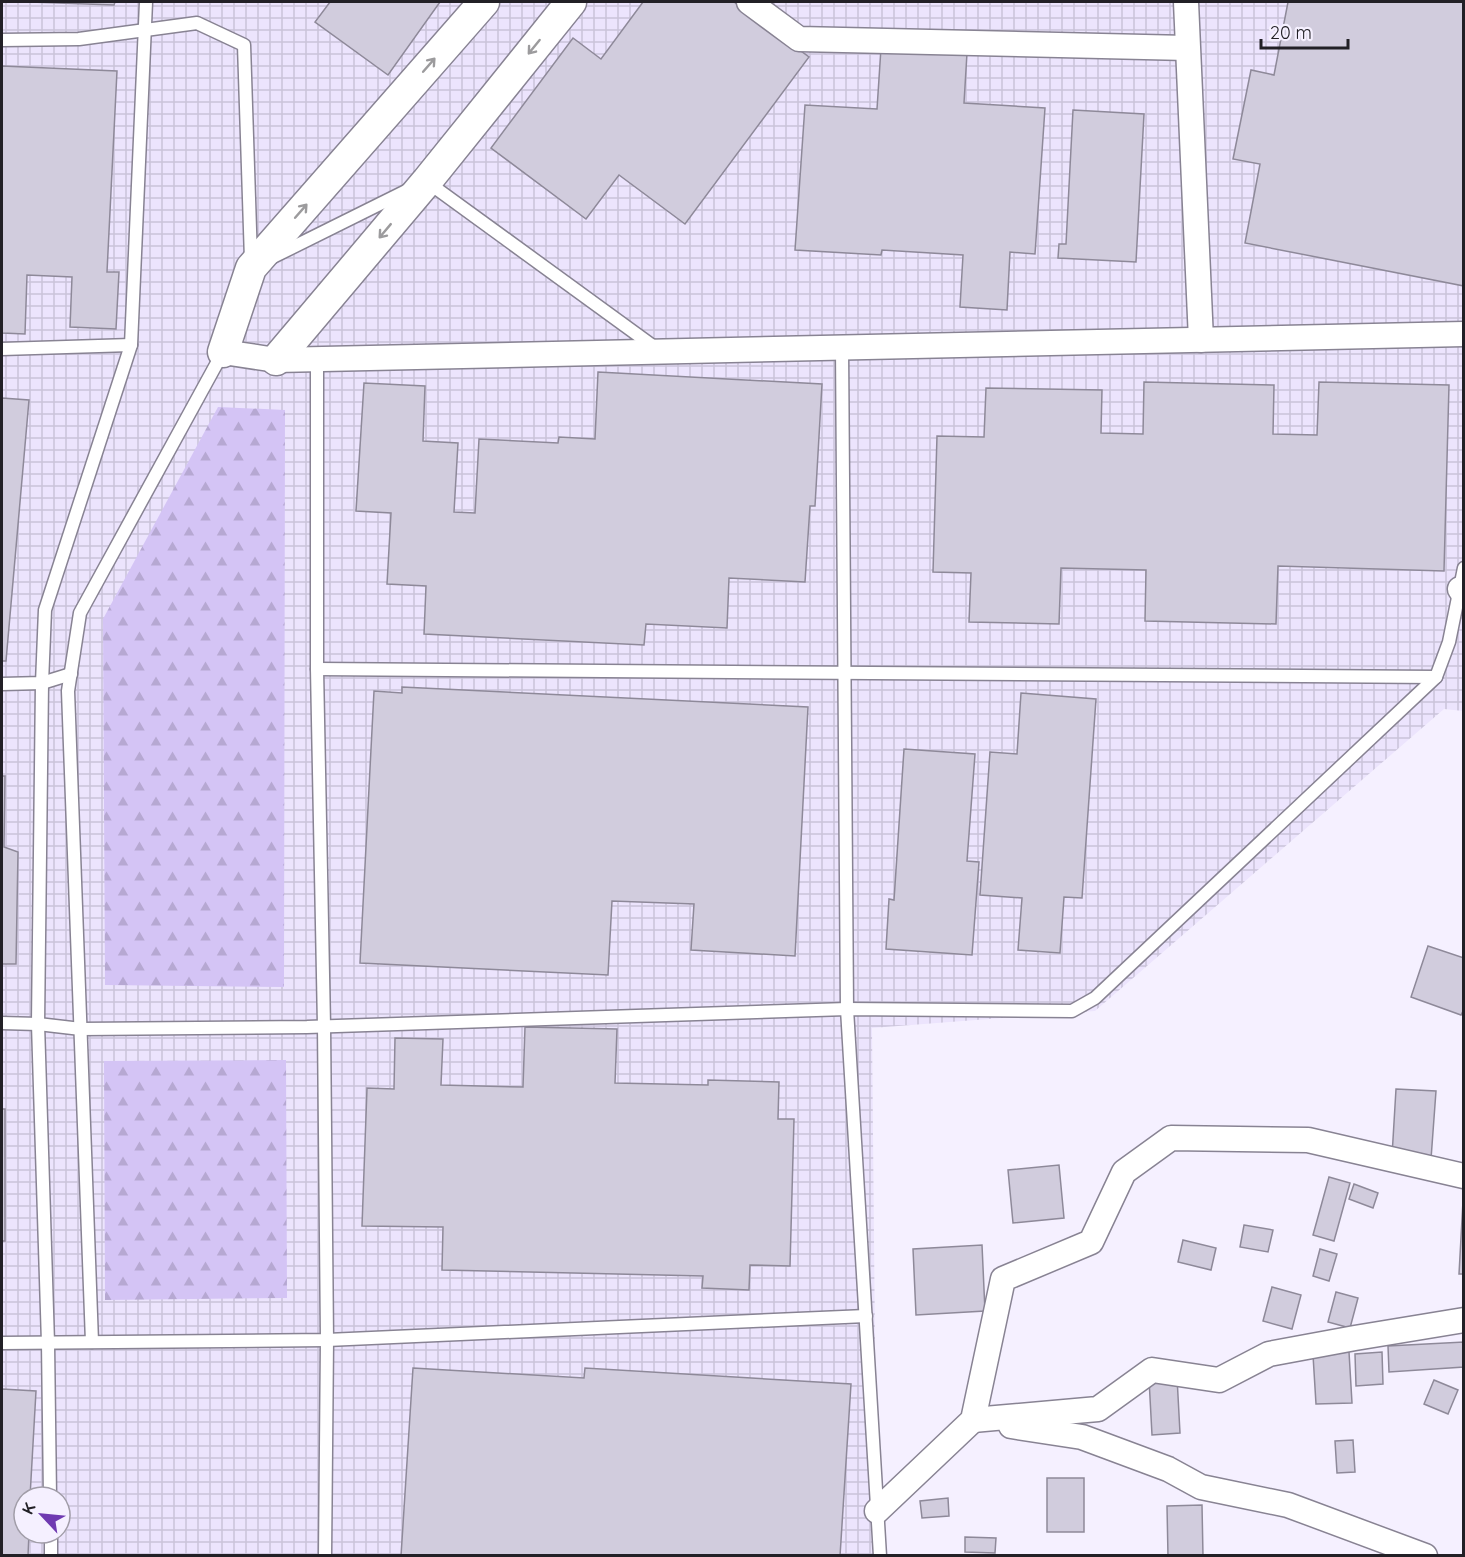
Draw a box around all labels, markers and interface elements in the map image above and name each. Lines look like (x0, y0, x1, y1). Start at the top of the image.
scale bar (1261, 12, 1348, 50)
text: 20 m (1270, 21, 1312, 44)
one-way arrow (528, 39, 541, 55)
one-way arrow (422, 57, 436, 72)
one-way arrow (294, 204, 308, 219)
one-way arrow (378, 223, 391, 239)
north arrow (12, 1485, 72, 1545)
text: K (17, 1499, 40, 1518)

